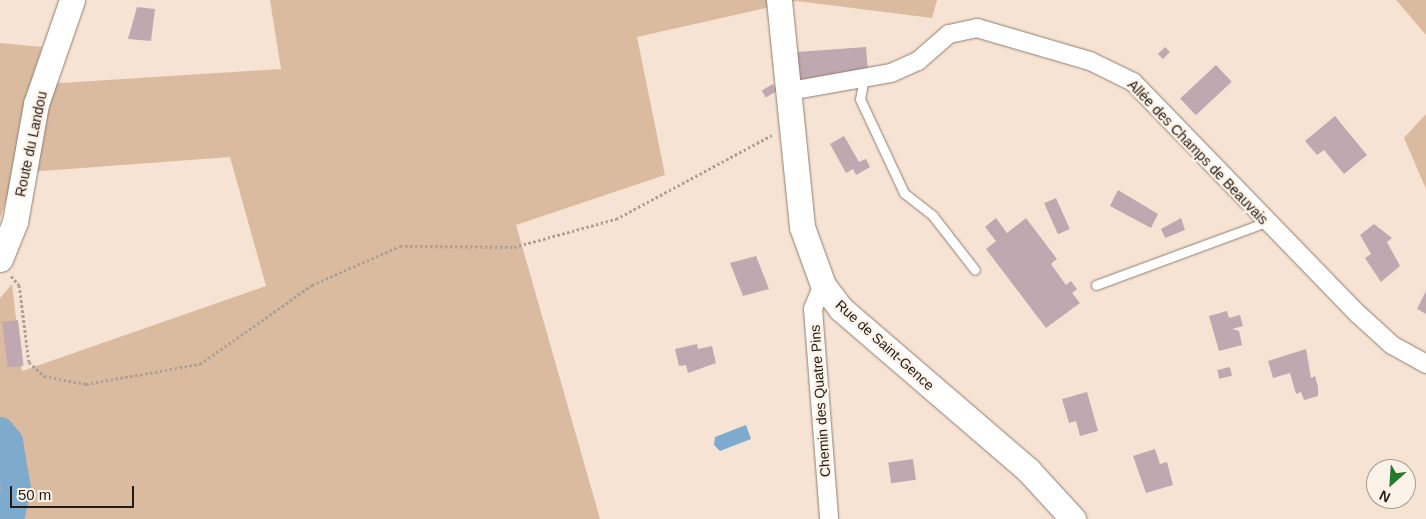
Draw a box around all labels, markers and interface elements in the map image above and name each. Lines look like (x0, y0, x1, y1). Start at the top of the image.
street label: Allée des Champs de Beauvais (1124, 76, 1272, 228)
street label: Route du Landou (12, 90, 50, 198)
street label: Rue de Saint-Gence (832, 296, 938, 394)
street label: Chemin des Quatre Pins (806, 324, 834, 478)
north arrow (1366, 459, 1416, 509)
scale bar (12, 476, 136, 508)
text: 50 m (18, 486, 51, 503)
text: N (1377, 487, 1393, 506)

